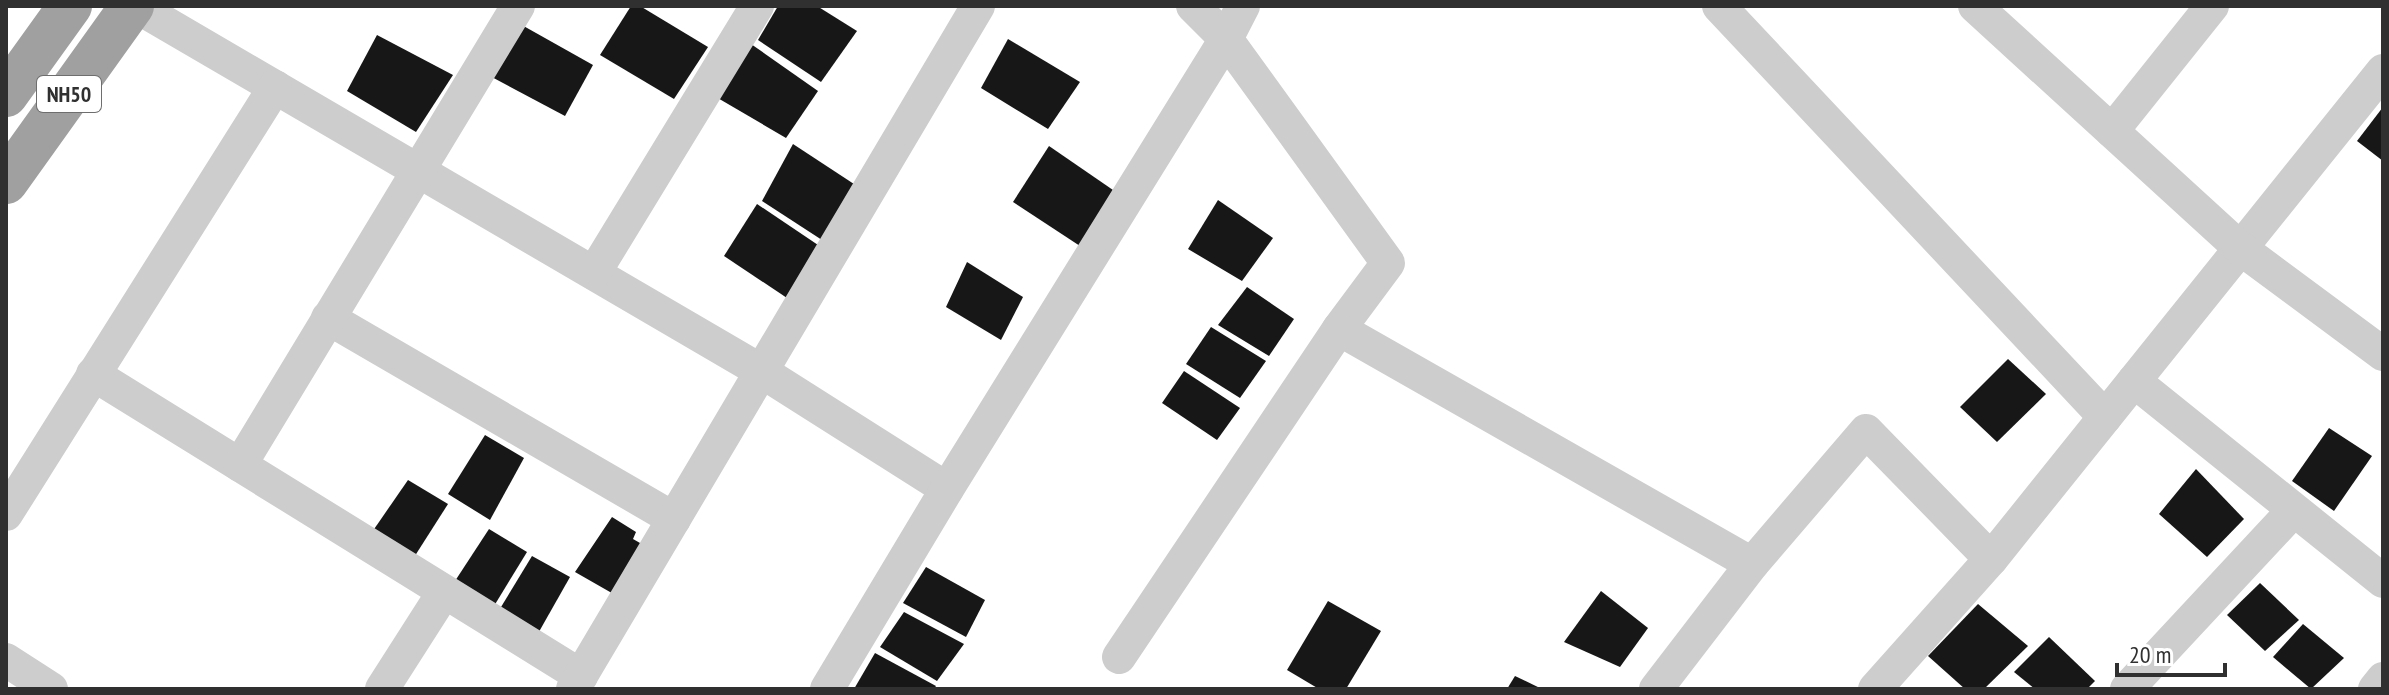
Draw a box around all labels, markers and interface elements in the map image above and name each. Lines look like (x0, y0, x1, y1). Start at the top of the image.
road number: NH50 (37, 76, 101, 112)
scale bar (2117, 627, 2225, 677)
text: 20 m (2129, 639, 2171, 670)

